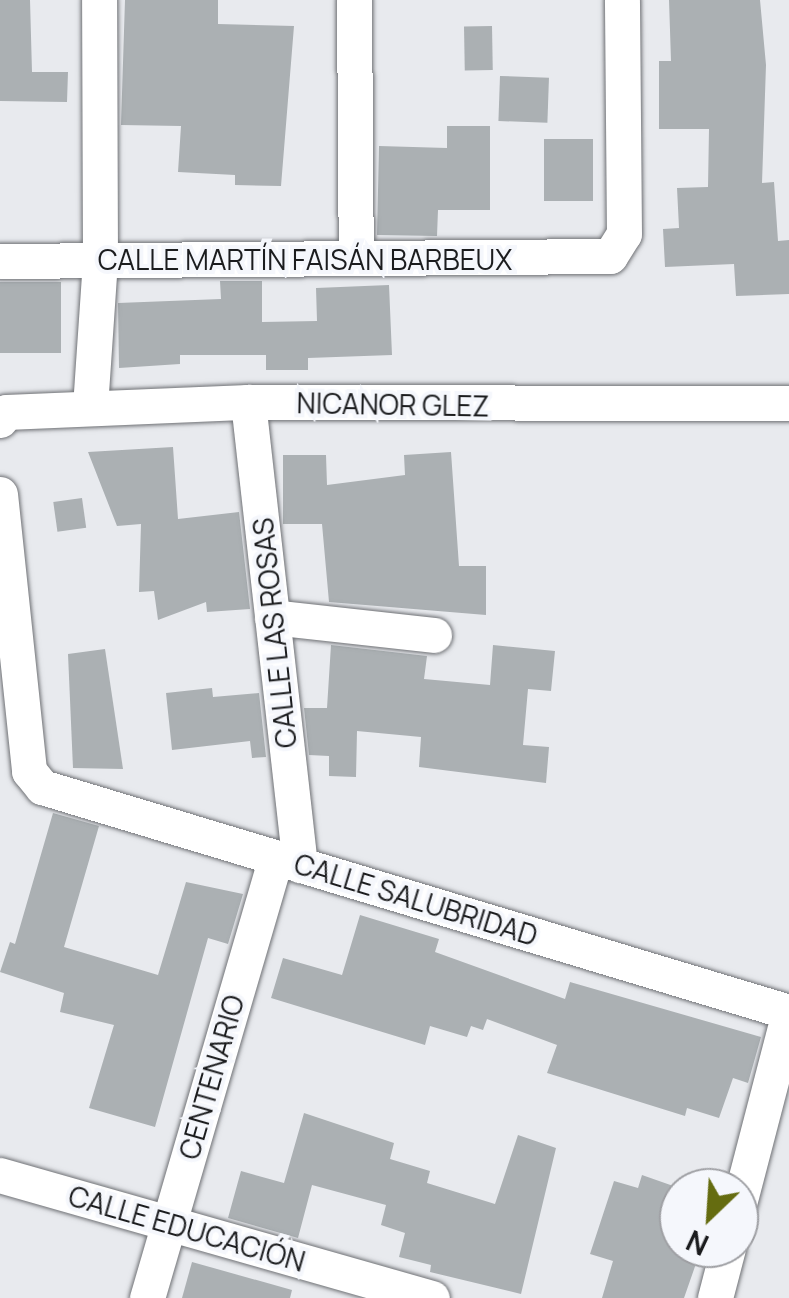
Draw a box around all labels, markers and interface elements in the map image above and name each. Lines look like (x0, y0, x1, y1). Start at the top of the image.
street label: CALLE MARTÍN FAISÁN BARBEUX (98, 242, 512, 276)
street label: NICANOR GLEZ (296, 386, 490, 422)
street label: CALLE LAS ROSAS (245, 516, 303, 750)
street label: CALLE SALUBRIDAD (290, 846, 542, 952)
street label: CENTENARIO (172, 991, 250, 1163)
north arrow (659, 1168, 759, 1268)
street label: CALLE EDUCACIÓN (65, 1178, 309, 1278)
text: N (680, 1222, 714, 1265)

